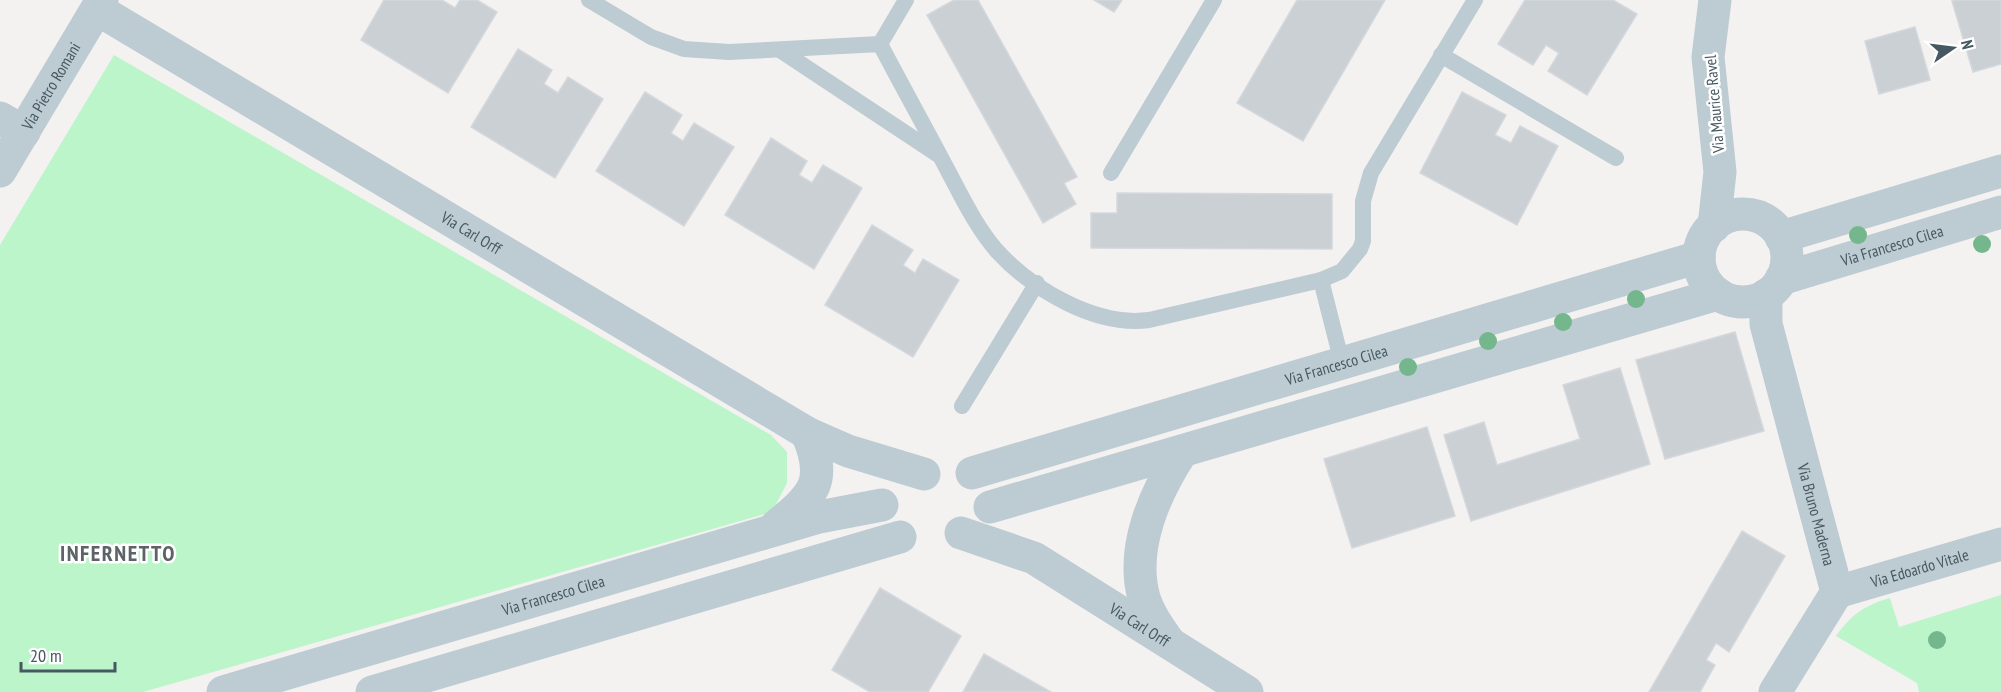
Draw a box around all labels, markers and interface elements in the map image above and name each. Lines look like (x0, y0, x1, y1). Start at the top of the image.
north arrow (1923, 18, 1983, 78)
text: N (1957, 38, 1978, 51)
street label: Via Pietro Romani (16, 39, 85, 134)
street label: Via Maurice Ravel (1700, 54, 1728, 155)
street label: Via Carl Orff (436, 206, 506, 259)
street label: Via Francesco Cilea (1837, 220, 1946, 270)
street label: Via Francesco Cilea (1282, 340, 1390, 390)
street label: Via Bruno Maderna (1793, 460, 1840, 568)
district label: INFERNETTO (60, 539, 176, 567)
street label: Via Edoardo Vitale (1867, 544, 1971, 592)
street label: Via Francesco Cilea (498, 571, 607, 620)
street label: Via Carl Orff (1105, 598, 1174, 651)
scale bar (21, 635, 116, 673)
text: 20 m (30, 644, 62, 667)

